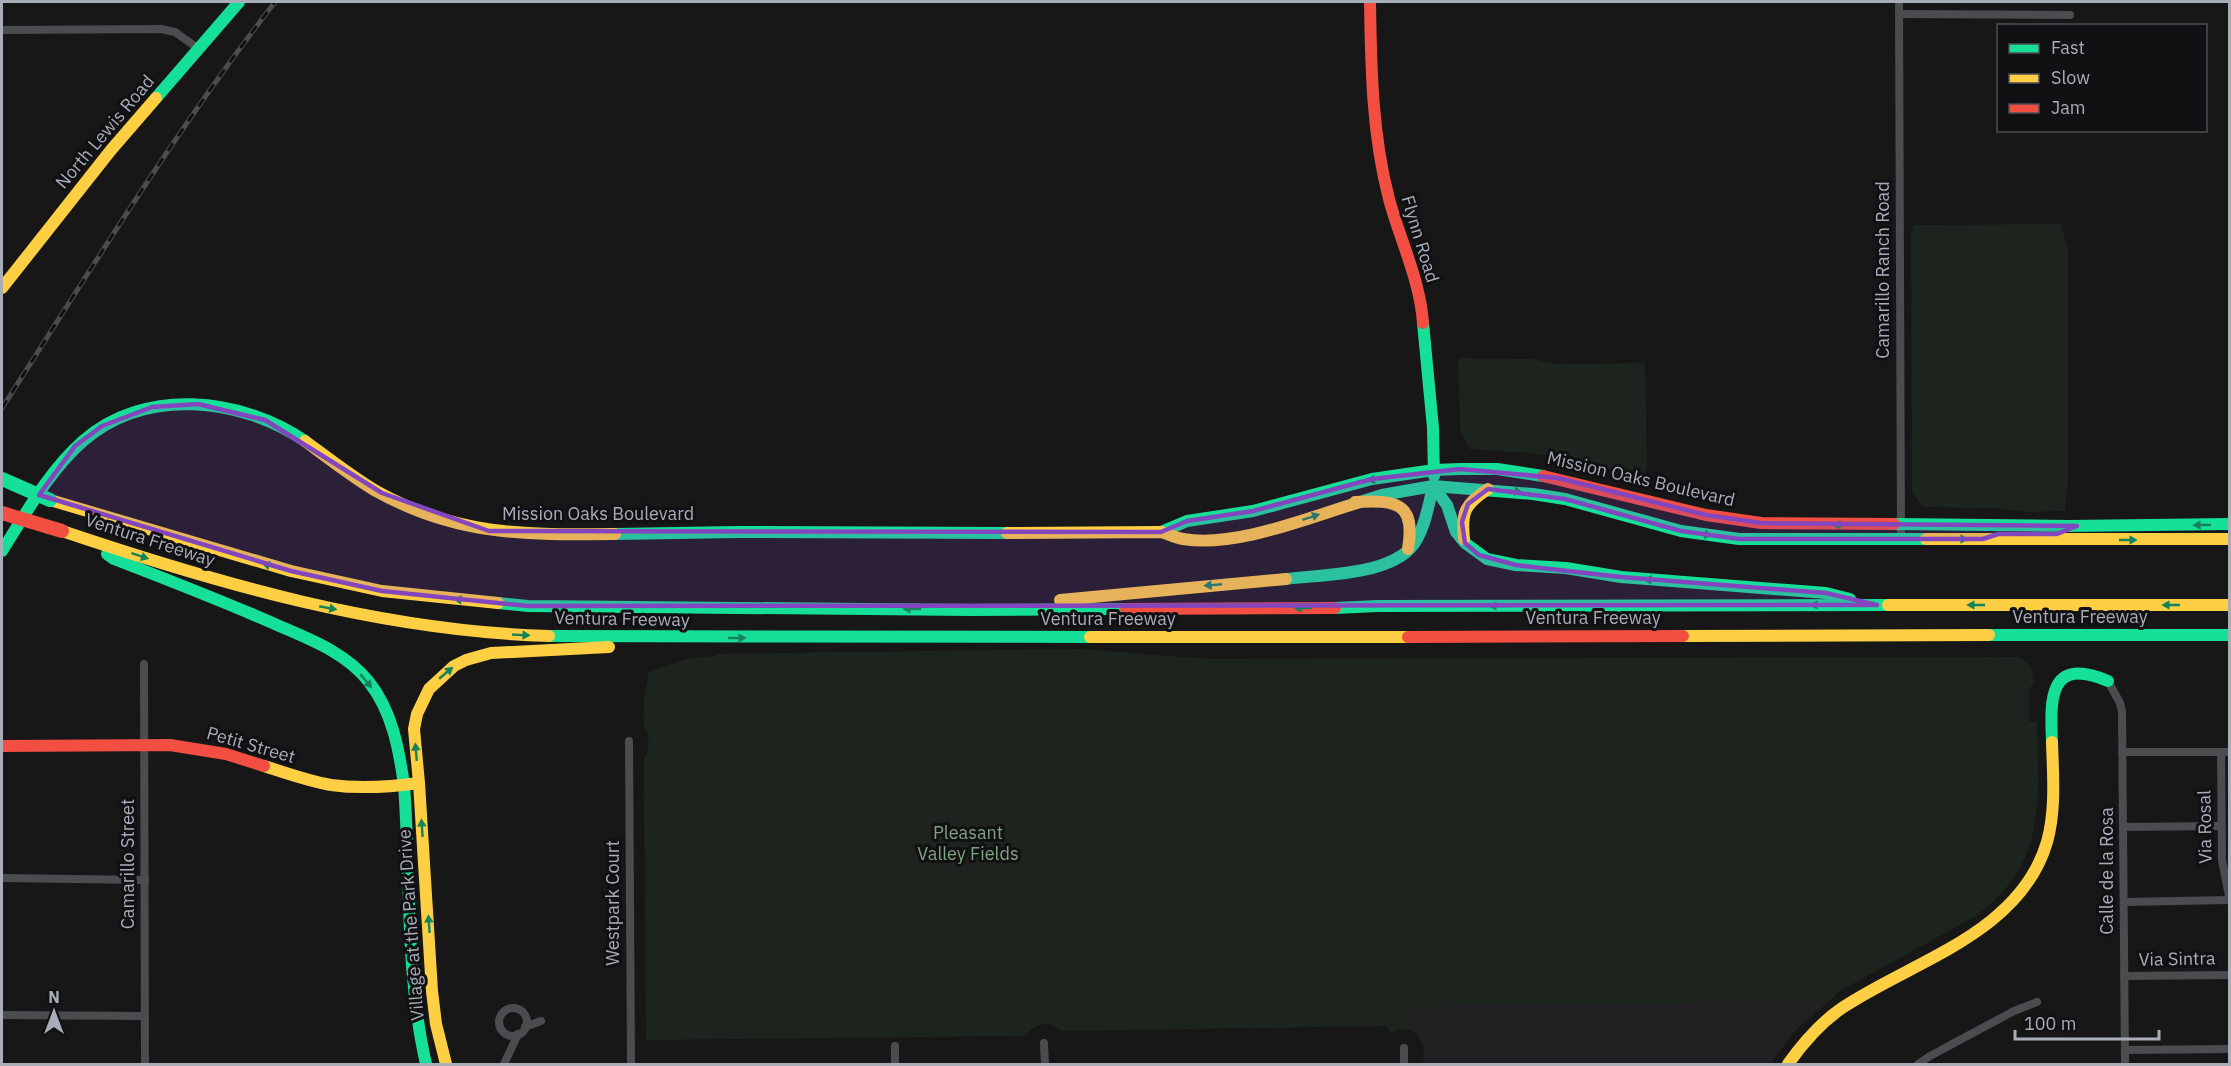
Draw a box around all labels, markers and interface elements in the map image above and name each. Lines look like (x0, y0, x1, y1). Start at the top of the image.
legend (1997, 24, 2207, 132)
text: Fast (2051, 36, 2085, 59)
text: Slow (2051, 66, 2090, 89)
street label: North Lewis Road (50, 70, 159, 193)
text: Jam (2051, 96, 2086, 119)
street label: Camarillo Ranch Road (1871, 181, 1894, 359)
street label: Flynn Road (1396, 193, 1445, 285)
street label: Mission Oaks Boulevard (1545, 446, 1737, 511)
one-way arrow (1367, 474, 1386, 484)
one-way arrow (1503, 486, 1522, 496)
street label: Mission Oaks Boulevard (502, 502, 694, 525)
street label: Ventura Freeway (82, 508, 218, 571)
one-way arrow (1302, 511, 1320, 521)
one-way arrow (1833, 520, 1852, 530)
one-way arrow (2192, 520, 2211, 530)
one-way arrow (1693, 530, 1712, 539)
one-way arrow (1950, 534, 1969, 544)
one-way arrow (2119, 535, 2138, 545)
one-way arrow (131, 552, 149, 561)
one-way arrow (262, 560, 280, 570)
one-way arrow (1643, 575, 1662, 585)
one-way arrow (1203, 580, 1222, 590)
one-way arrow (453, 595, 472, 605)
one-way arrow (1809, 600, 1828, 610)
one-way arrow (1967, 600, 1986, 610)
one-way arrow (2162, 600, 2181, 610)
one-way arrow (1488, 601, 1507, 611)
one-way arrow (1293, 603, 1312, 613)
one-way arrow (319, 604, 338, 613)
one-way arrow (902, 604, 921, 614)
street label: Ventura Freeway (2012, 605, 2148, 628)
street label: Ventura Freeway (554, 606, 690, 631)
street label: Ventura Freeway (1525, 606, 1661, 629)
street label: Ventura Freeway (1040, 607, 1176, 630)
one-way arrow (512, 630, 531, 639)
one-way arrow (728, 633, 747, 643)
one-way arrow (438, 666, 454, 679)
one-way arrow (360, 673, 373, 689)
street label: Petit Street (204, 721, 298, 768)
one-way arrow (411, 742, 420, 761)
street label: Via Rosal (2192, 790, 2217, 864)
street label: Camarillo Street (116, 799, 139, 929)
street label: Calle de la Rosa (2095, 807, 2118, 935)
one-way arrow (418, 818, 427, 837)
park label: Pleasant Valley Fields (917, 821, 1019, 865)
street label: Village at the Park Drive (392, 829, 429, 1021)
street label: Westpark Court (601, 840, 624, 966)
one-way arrow (424, 914, 433, 933)
street label: Via Sintra (2138, 946, 2216, 971)
north arrow (24, 982, 84, 1042)
text: N (48, 987, 60, 1007)
scale bar (2015, 1003, 2159, 1041)
text: 100 m (2024, 1012, 2076, 1035)

